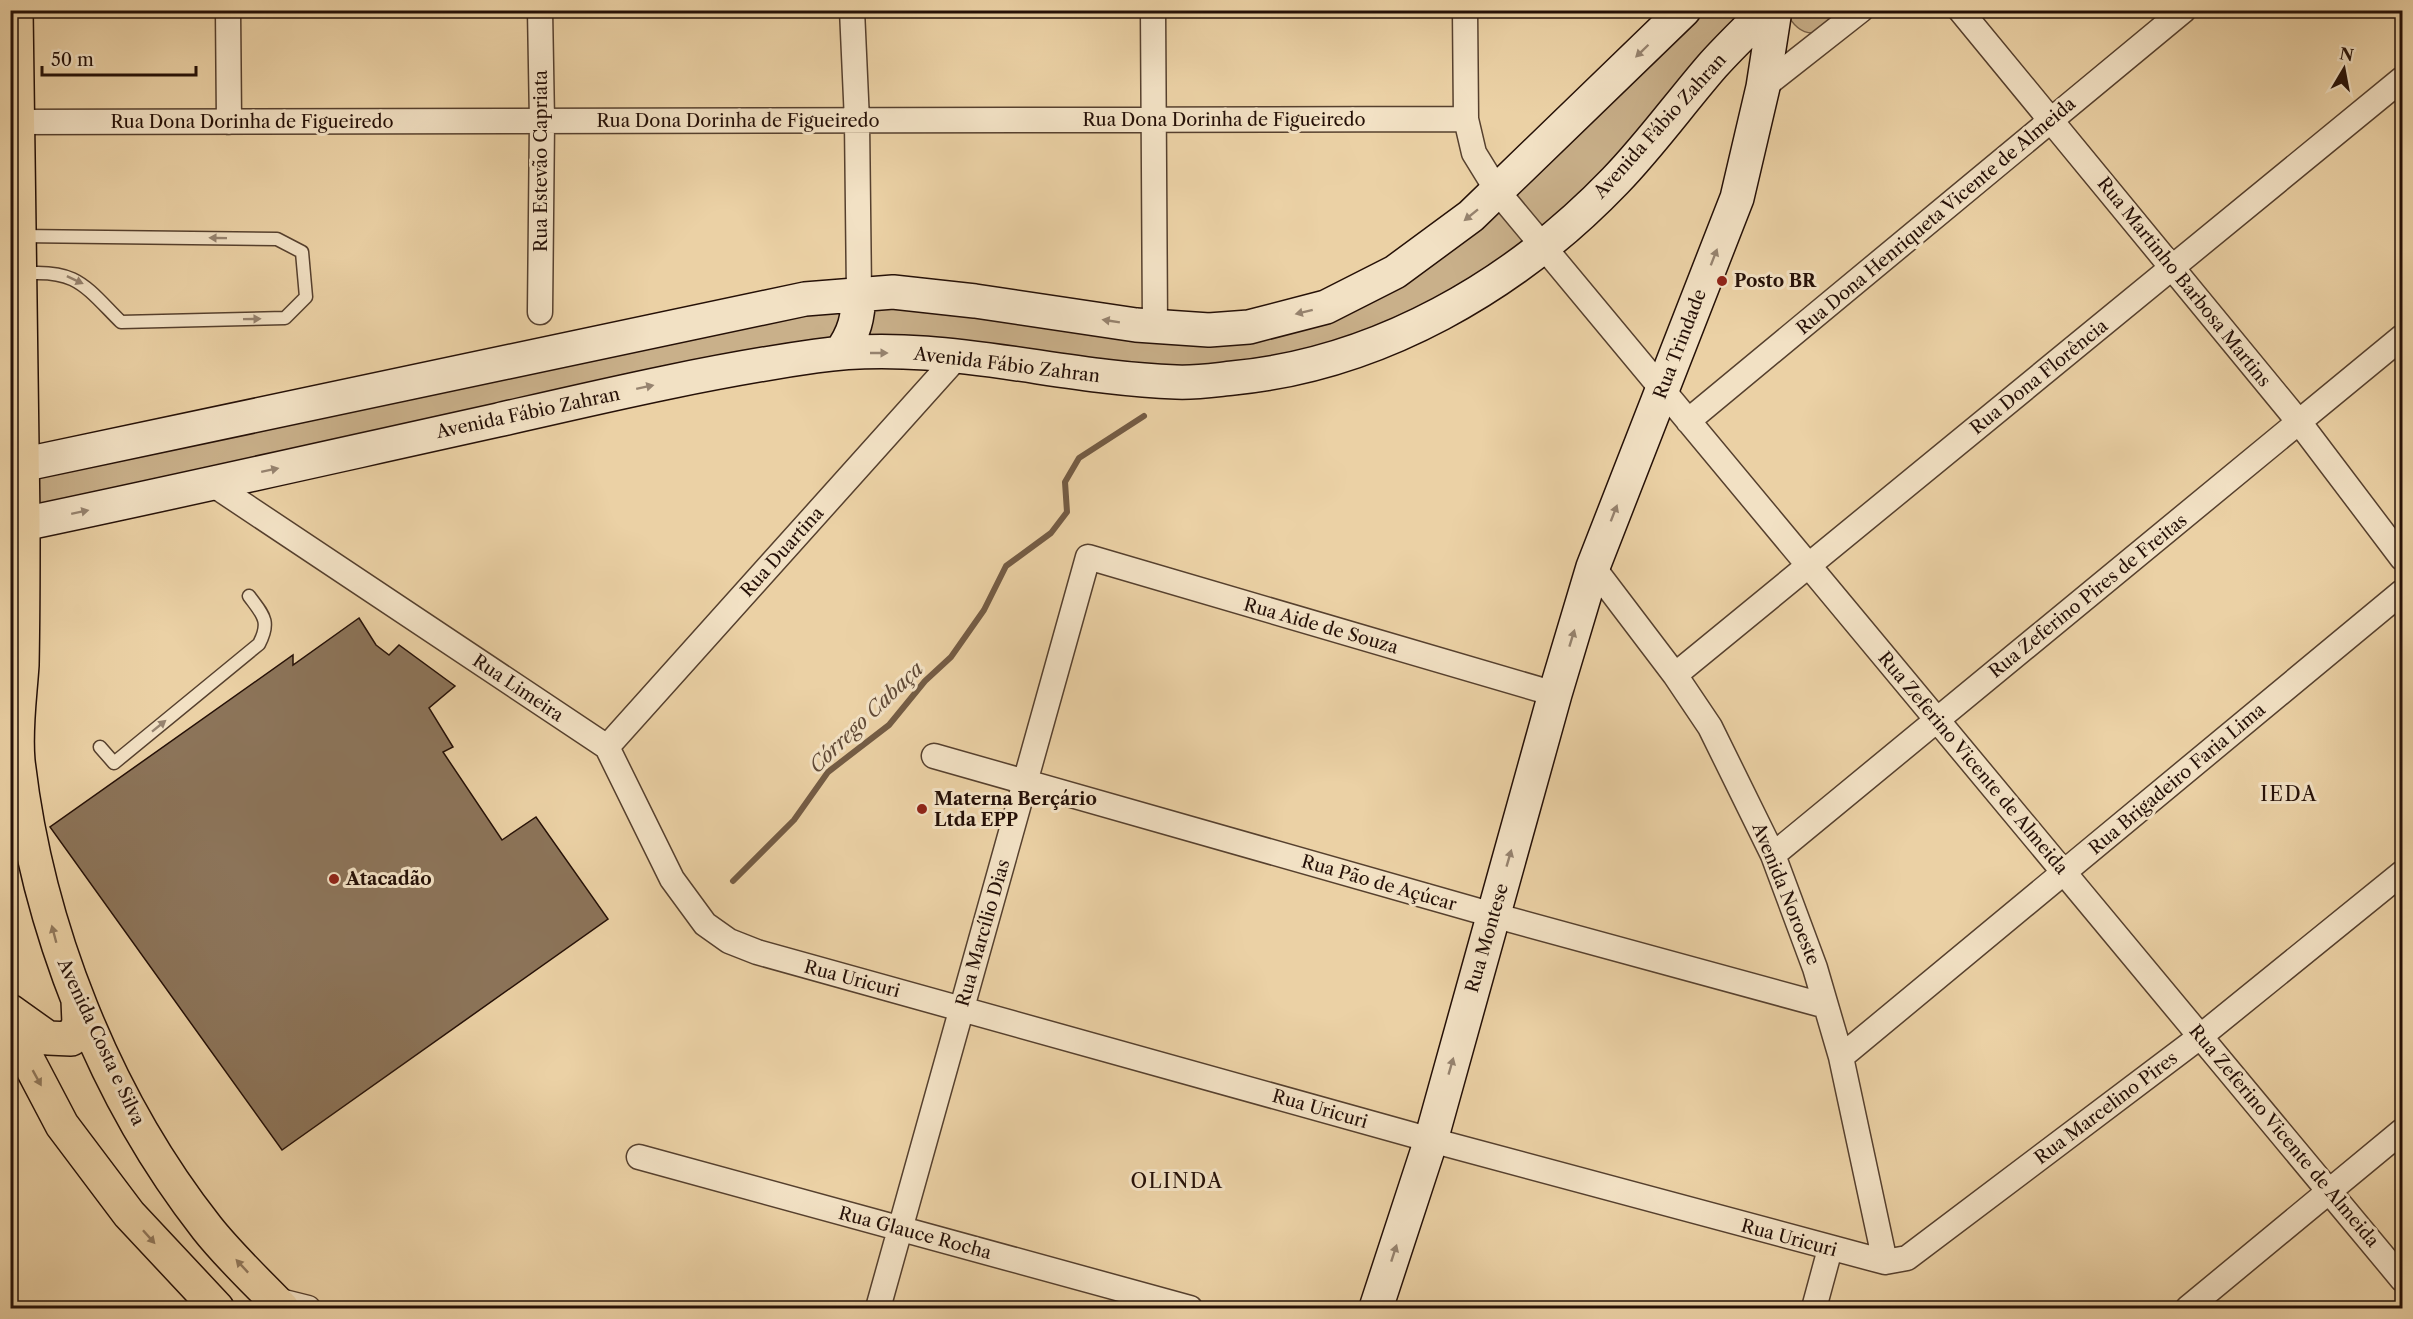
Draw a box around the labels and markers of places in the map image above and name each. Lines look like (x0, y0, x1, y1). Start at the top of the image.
place label: Posto BR (1734, 270, 1817, 292)
marker: Posto BR (1715, 274, 1729, 288)
place label: Materna Berçário Ltda EPP (934, 788, 1097, 831)
marker: Materna Berçário Ltda EPP (915, 802, 929, 816)
place label: Atacadão (345, 868, 432, 890)
marker: Atacadão (327, 872, 341, 886)

